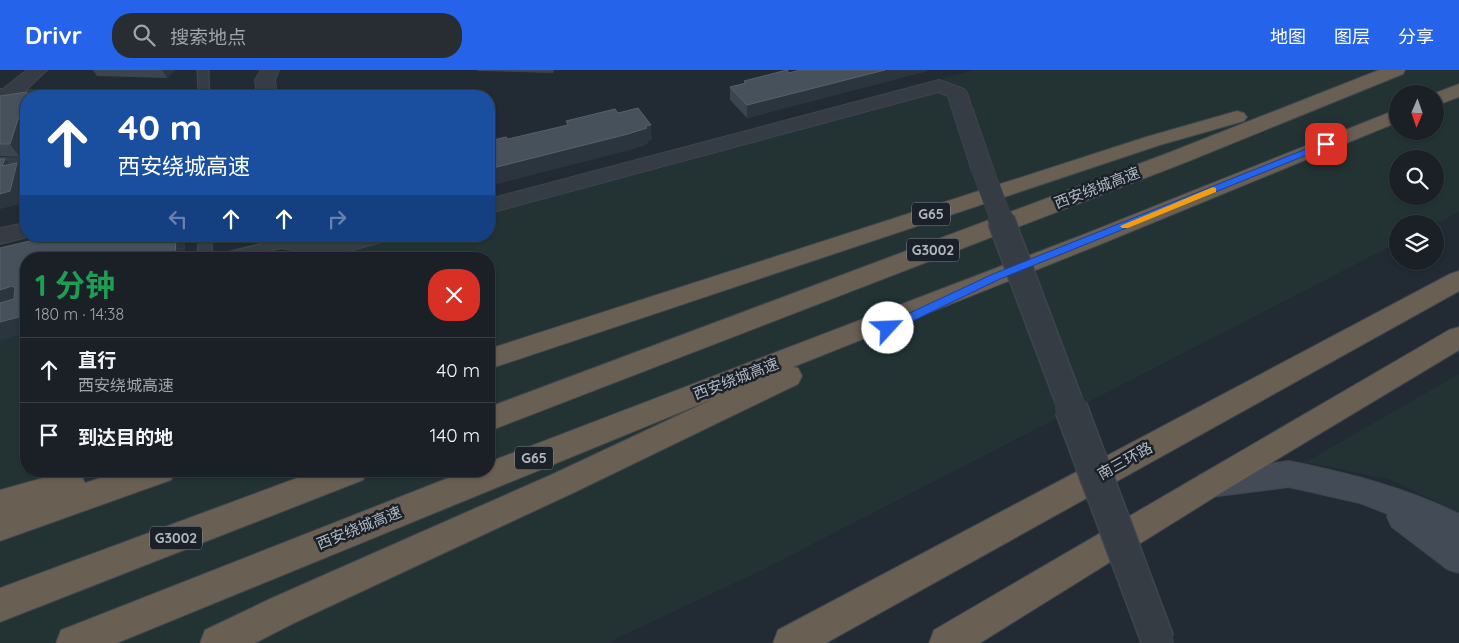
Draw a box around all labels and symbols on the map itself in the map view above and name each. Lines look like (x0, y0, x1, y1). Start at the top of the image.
north arrow (1389, 85, 1444, 140)
pin (1305, 123, 1347, 165)
street label: 西安绕城高速 (1051, 163, 1142, 213)
road number: G65 (912, 202, 950, 226)
road number: G3002 (907, 238, 959, 262)
position arrow (861, 301, 913, 353)
street label: 西安绕城高速 (690, 354, 781, 404)
street label: 南三环路 (1094, 438, 1156, 483)
road number: G65 (515, 446, 553, 469)
street label: 西安绕城高速 (314, 502, 404, 553)
road number: G3002 (150, 526, 202, 549)

